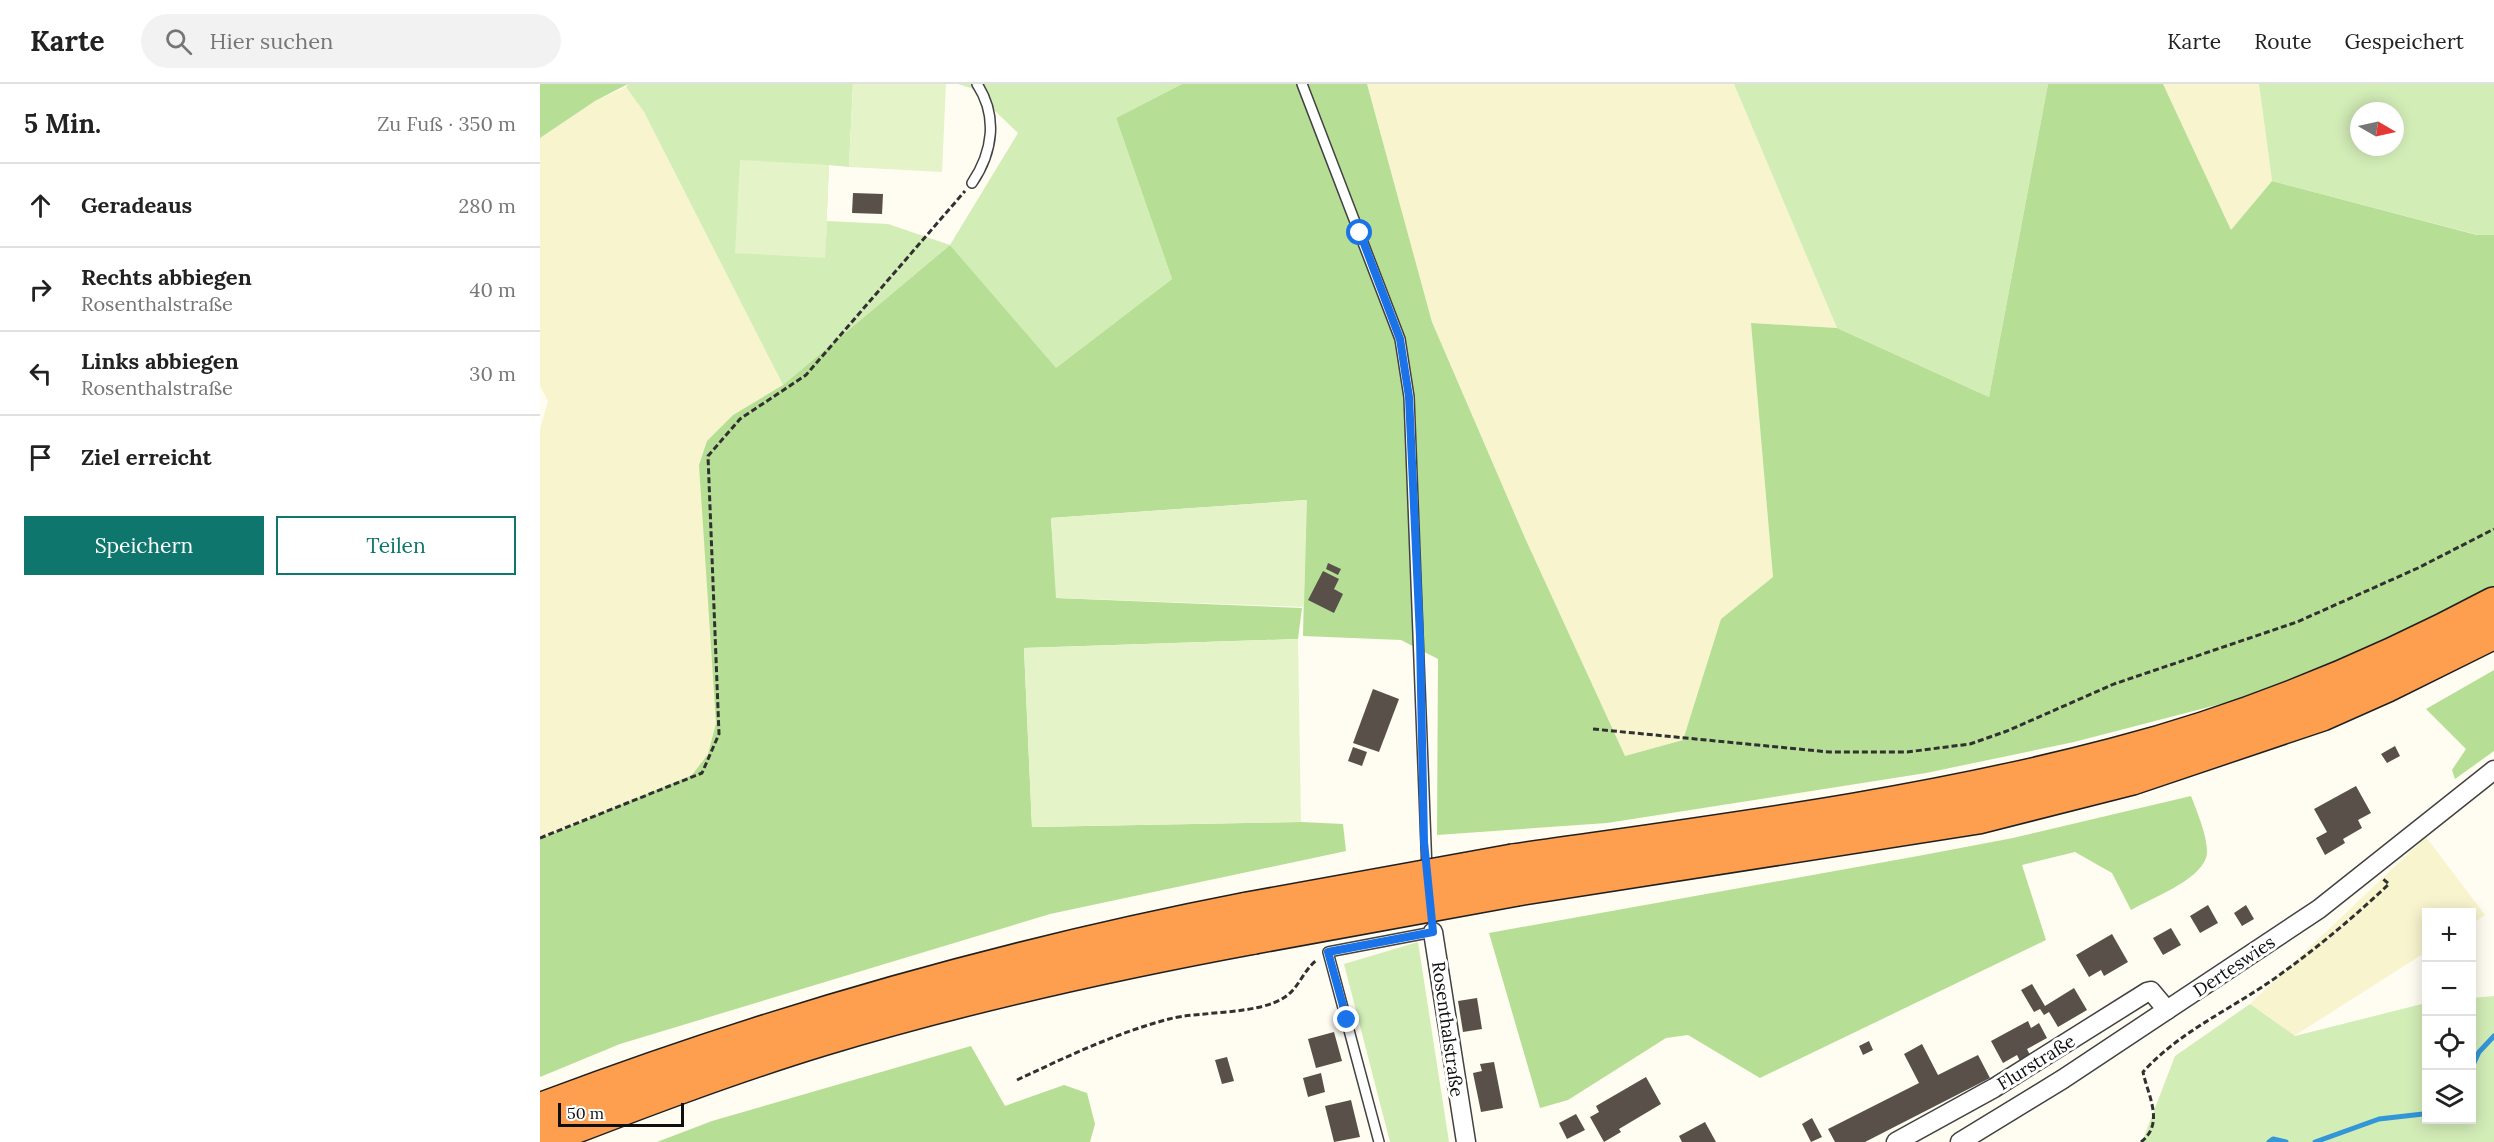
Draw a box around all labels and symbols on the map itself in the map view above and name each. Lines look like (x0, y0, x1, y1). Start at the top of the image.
north arrow (2350, 102, 2404, 156)
route start (1346, 219, 1372, 245)
street label: Derteswies (2189, 930, 2279, 1002)
street label: Rosenthalstraße (1427, 960, 1469, 1099)
route end (1333, 1006, 1359, 1032)
street label: Flurstraße (1993, 1029, 2079, 1095)
scale bar (558, 1100, 684, 1128)

